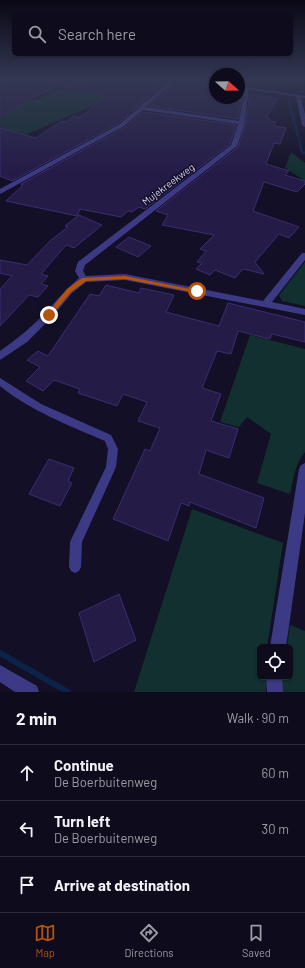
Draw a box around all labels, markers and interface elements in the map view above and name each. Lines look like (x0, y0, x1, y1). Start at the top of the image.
search box (12, 12, 293, 56)
icon: search (26, 23, 48, 45)
text: Search here (58, 25, 136, 43)
north arrow (209, 68, 245, 104)
street label: Mujekreekweg (140, 160, 196, 208)
route start (188, 282, 206, 300)
route end (40, 306, 58, 324)
map controls (257, 644, 293, 680)
button: locate (257, 644, 293, 680)
text: 2 min (16, 708, 57, 728)
text: Walk · 90 m (227, 710, 289, 726)
text: Continue (54, 756, 114, 774)
icon: ahead (16, 762, 38, 784)
text: 60 m (262, 765, 289, 781)
text: De Boerbuitenweg (54, 774, 157, 790)
text: Turn left (54, 812, 110, 830)
icon: left (16, 818, 38, 840)
text: 30 m (262, 821, 289, 837)
text: De Boerbuitenweg (54, 830, 157, 846)
icon: arrive (16, 874, 38, 896)
text: Arrive at destination (54, 876, 190, 894)
tab: Map (34, 922, 56, 959)
tab: Directions (124, 922, 174, 959)
tab: Saved (242, 922, 271, 959)

